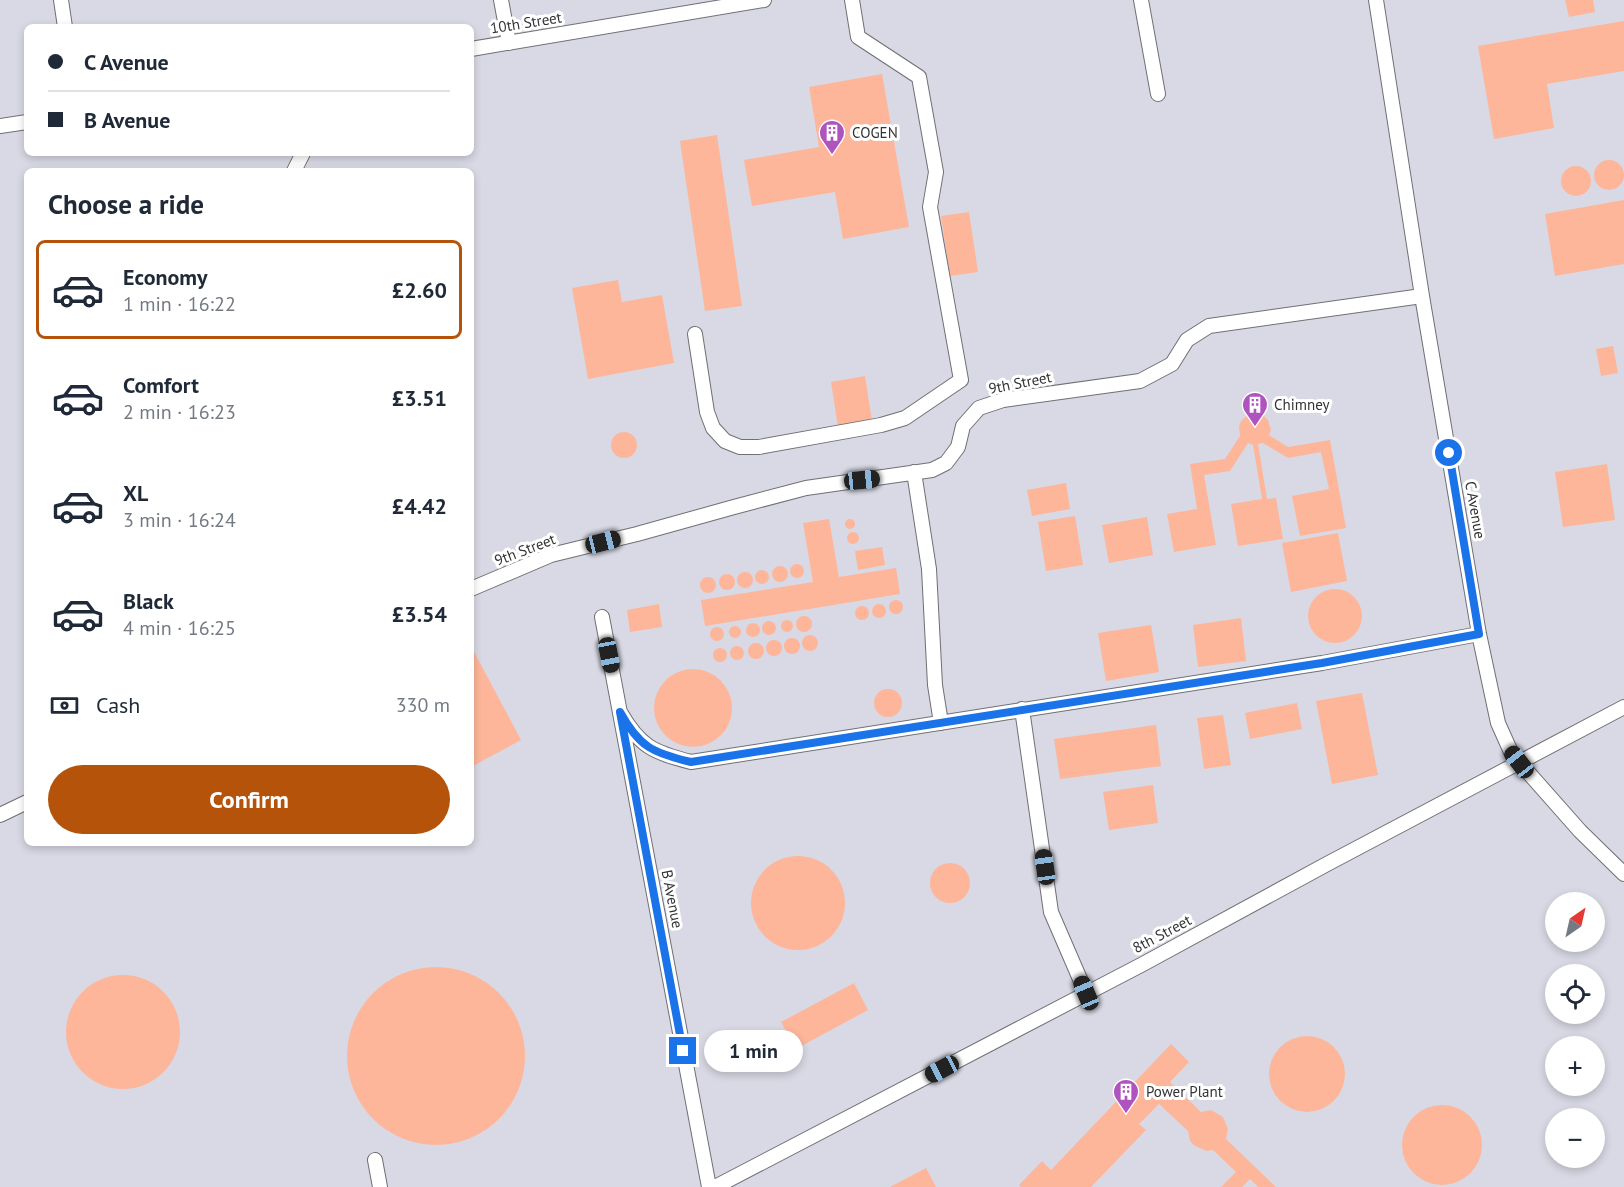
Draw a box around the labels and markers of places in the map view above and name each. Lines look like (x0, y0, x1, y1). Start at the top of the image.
building icon: COGEN (817, 118, 847, 156)
place label: COGEN (852, 123, 898, 142)
building icon: Chimney (1240, 390, 1270, 428)
place label: Chimney (1274, 395, 1329, 414)
building icon: Power Plant (1111, 1077, 1141, 1115)
place label: Power Plant (1146, 1082, 1223, 1101)

